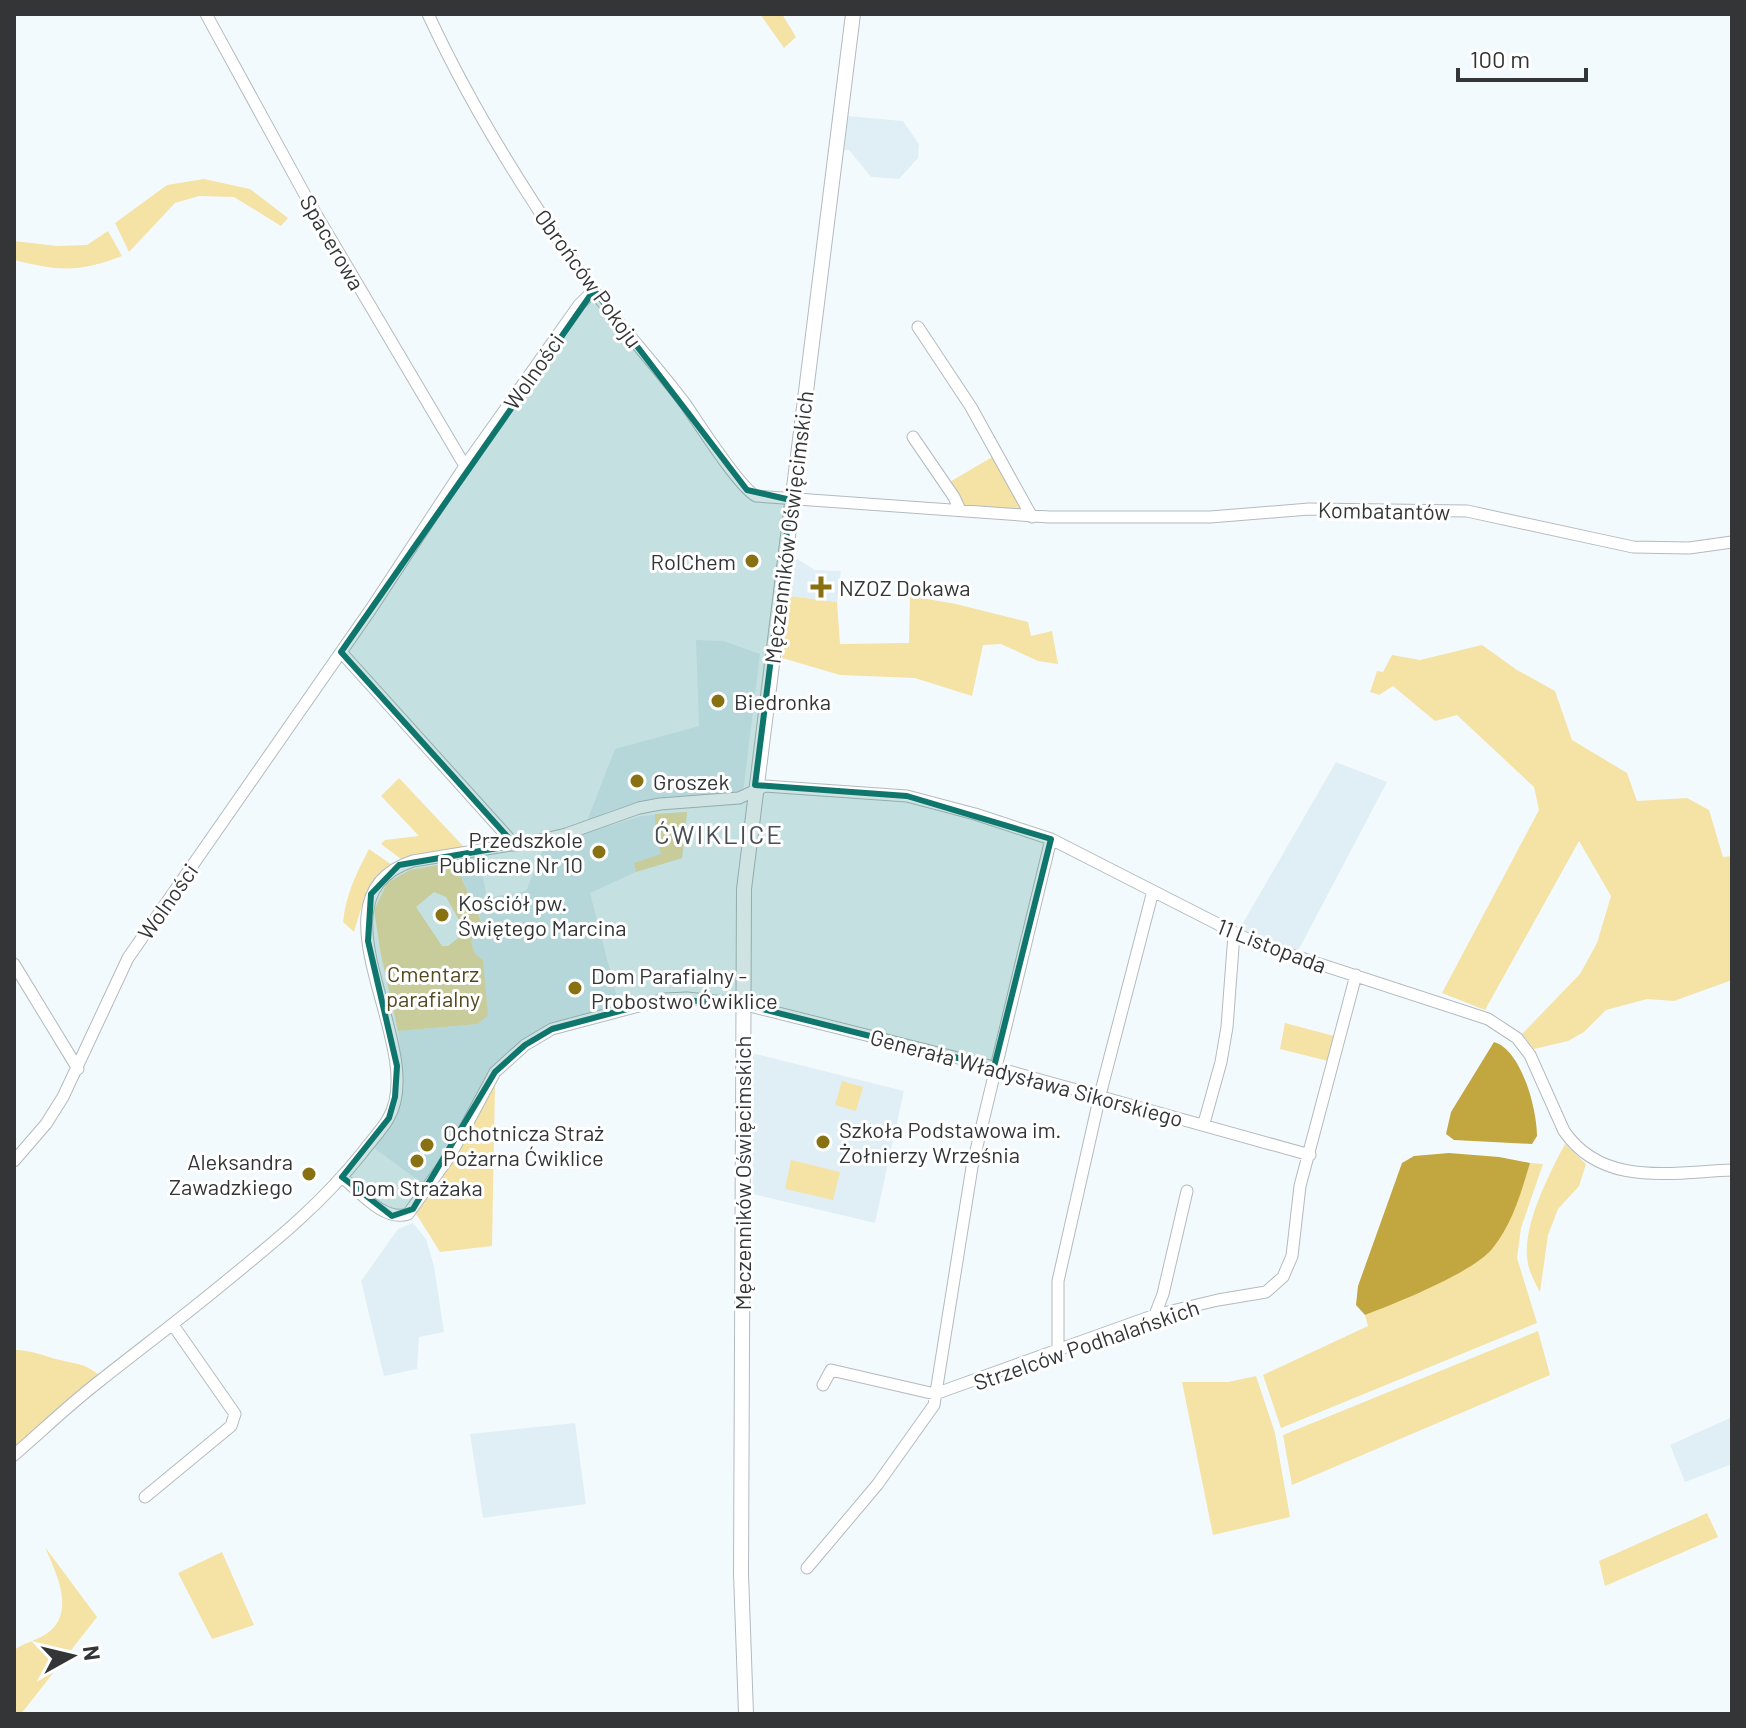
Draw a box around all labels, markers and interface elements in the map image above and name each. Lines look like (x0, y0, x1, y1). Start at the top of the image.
scale bar (1458, 32, 1586, 82)
text: 100 m (1470, 44, 1530, 73)
street label: Spacerowa (295, 190, 371, 294)
street label: Obrońców Pokoju (530, 204, 648, 352)
street label: Wolności (497, 328, 569, 414)
street label: Męczenników Oświęcimskich (758, 389, 818, 665)
street label: Kombatantów (1318, 496, 1451, 524)
place label: RolChem (651, 548, 736, 574)
marker: RolChem (743, 552, 761, 570)
place label: NZOZ Dokawa (839, 574, 971, 600)
marker: NZOZ Dokawa (810, 576, 832, 598)
place label: Biedronka (734, 688, 831, 714)
marker: Biedronka (709, 692, 727, 710)
place label: Groszek (653, 768, 730, 794)
marker: Groszek (628, 772, 646, 790)
district label: ĆWIKLICE (654, 818, 784, 849)
place label: Przedszkole Publiczne Nr 10 (439, 826, 583, 877)
marker: Przedszkole Publiczne Nr 10 (590, 843, 608, 861)
street label: Wolności (131, 858, 203, 944)
place label: Kościół pw. Świętego Marcina (458, 889, 626, 940)
marker: Kościół pw. Świętego Marcina (433, 906, 451, 924)
street label: 11 Listopada (1214, 912, 1330, 978)
park label: Cmentarz parafialny (386, 960, 480, 1011)
place label: Dom Parafialny - Probostwo Ćwiklice (591, 962, 778, 1013)
marker: Dom Parafialny - Probostwo Ćwiklice (566, 979, 584, 997)
street label: Generała Władysława Sikorskiego (868, 1023, 1186, 1131)
street label: Męczenników Oświęcimskich (729, 1036, 755, 1310)
place label: Szkoła Podstawowa im. Żołnierzy Września (839, 1116, 1061, 1167)
place label: Ochotnicza Straż Pożarna Ćwiklice (443, 1119, 604, 1170)
marker: Szkoła Podstawowa im. Żołnierzy Września (814, 1133, 832, 1151)
marker: Ochotnicza Straż Pożarna Ćwiklice (418, 1136, 436, 1154)
place label: Aleksandra Zawadzkiego (169, 1148, 293, 1199)
marker: Dom Strażaka (408, 1152, 426, 1170)
marker: Aleksandra Zawadzkiego (300, 1165, 318, 1183)
place label: Dom Strażaka (351, 1174, 483, 1200)
street label: Strzelców Podhalańskich (970, 1293, 1202, 1395)
north arrow (32, 1616, 112, 1696)
text: N (79, 1644, 107, 1662)

